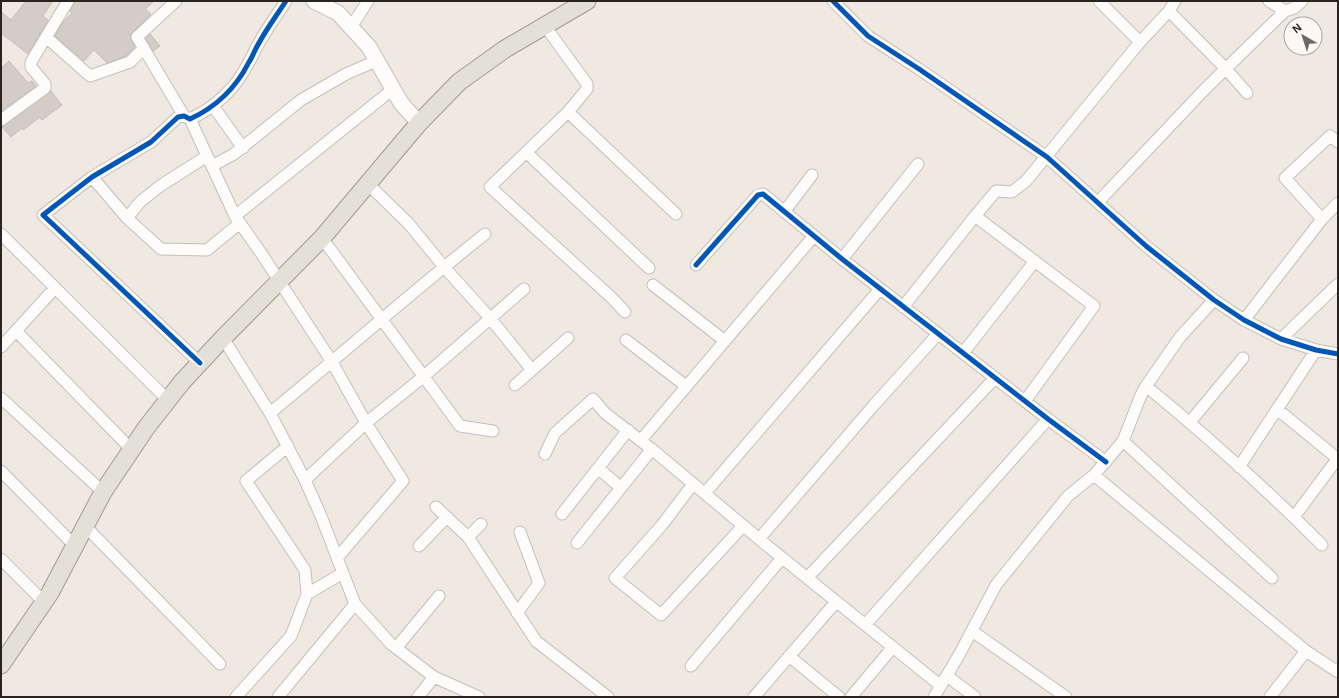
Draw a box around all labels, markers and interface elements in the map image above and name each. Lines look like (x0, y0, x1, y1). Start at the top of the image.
north arrow (1283, 16, 1323, 56)
text: N (1290, 21, 1304, 35)

